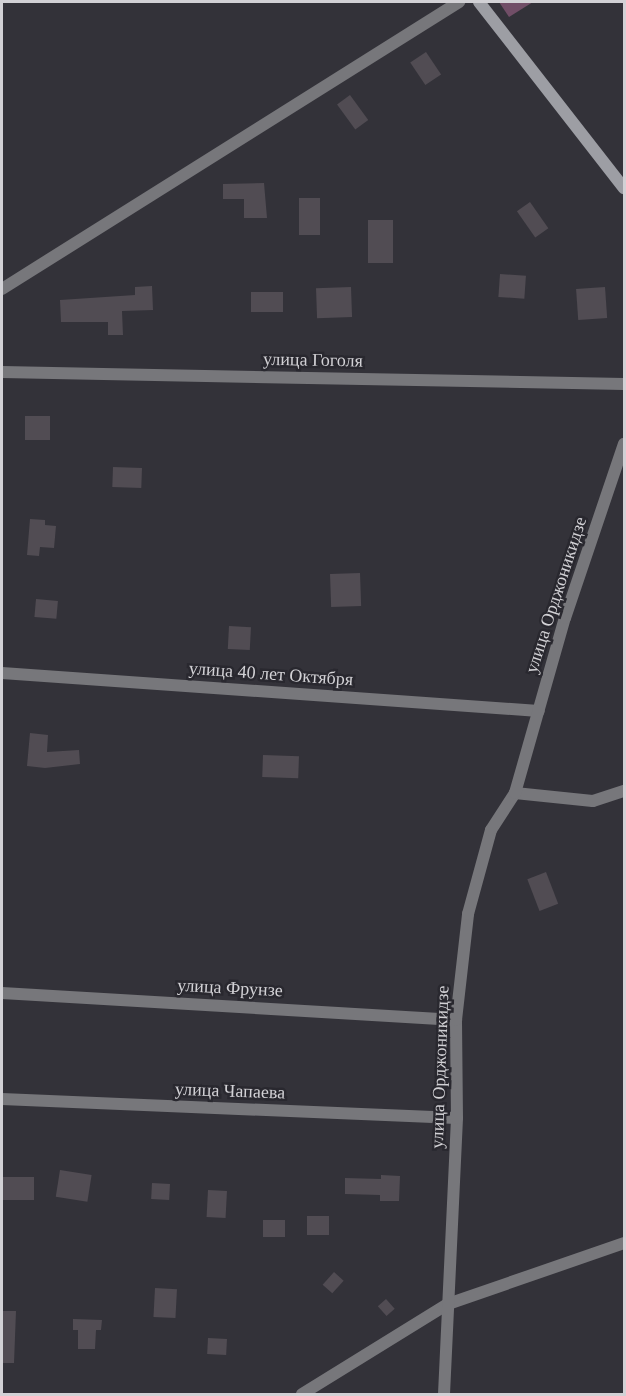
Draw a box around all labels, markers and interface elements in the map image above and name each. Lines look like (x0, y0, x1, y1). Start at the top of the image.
street label: улица Гоголя (263, 348, 363, 372)
street label: улица Орджоникидзе (521, 514, 591, 676)
street label: улица 40 лет Октября (188, 657, 354, 691)
street label: улица Фрунзе (177, 974, 283, 1002)
street label: улица Орджоникидзе (426, 985, 454, 1149)
street label: улица Чапаева (175, 1078, 285, 1104)

